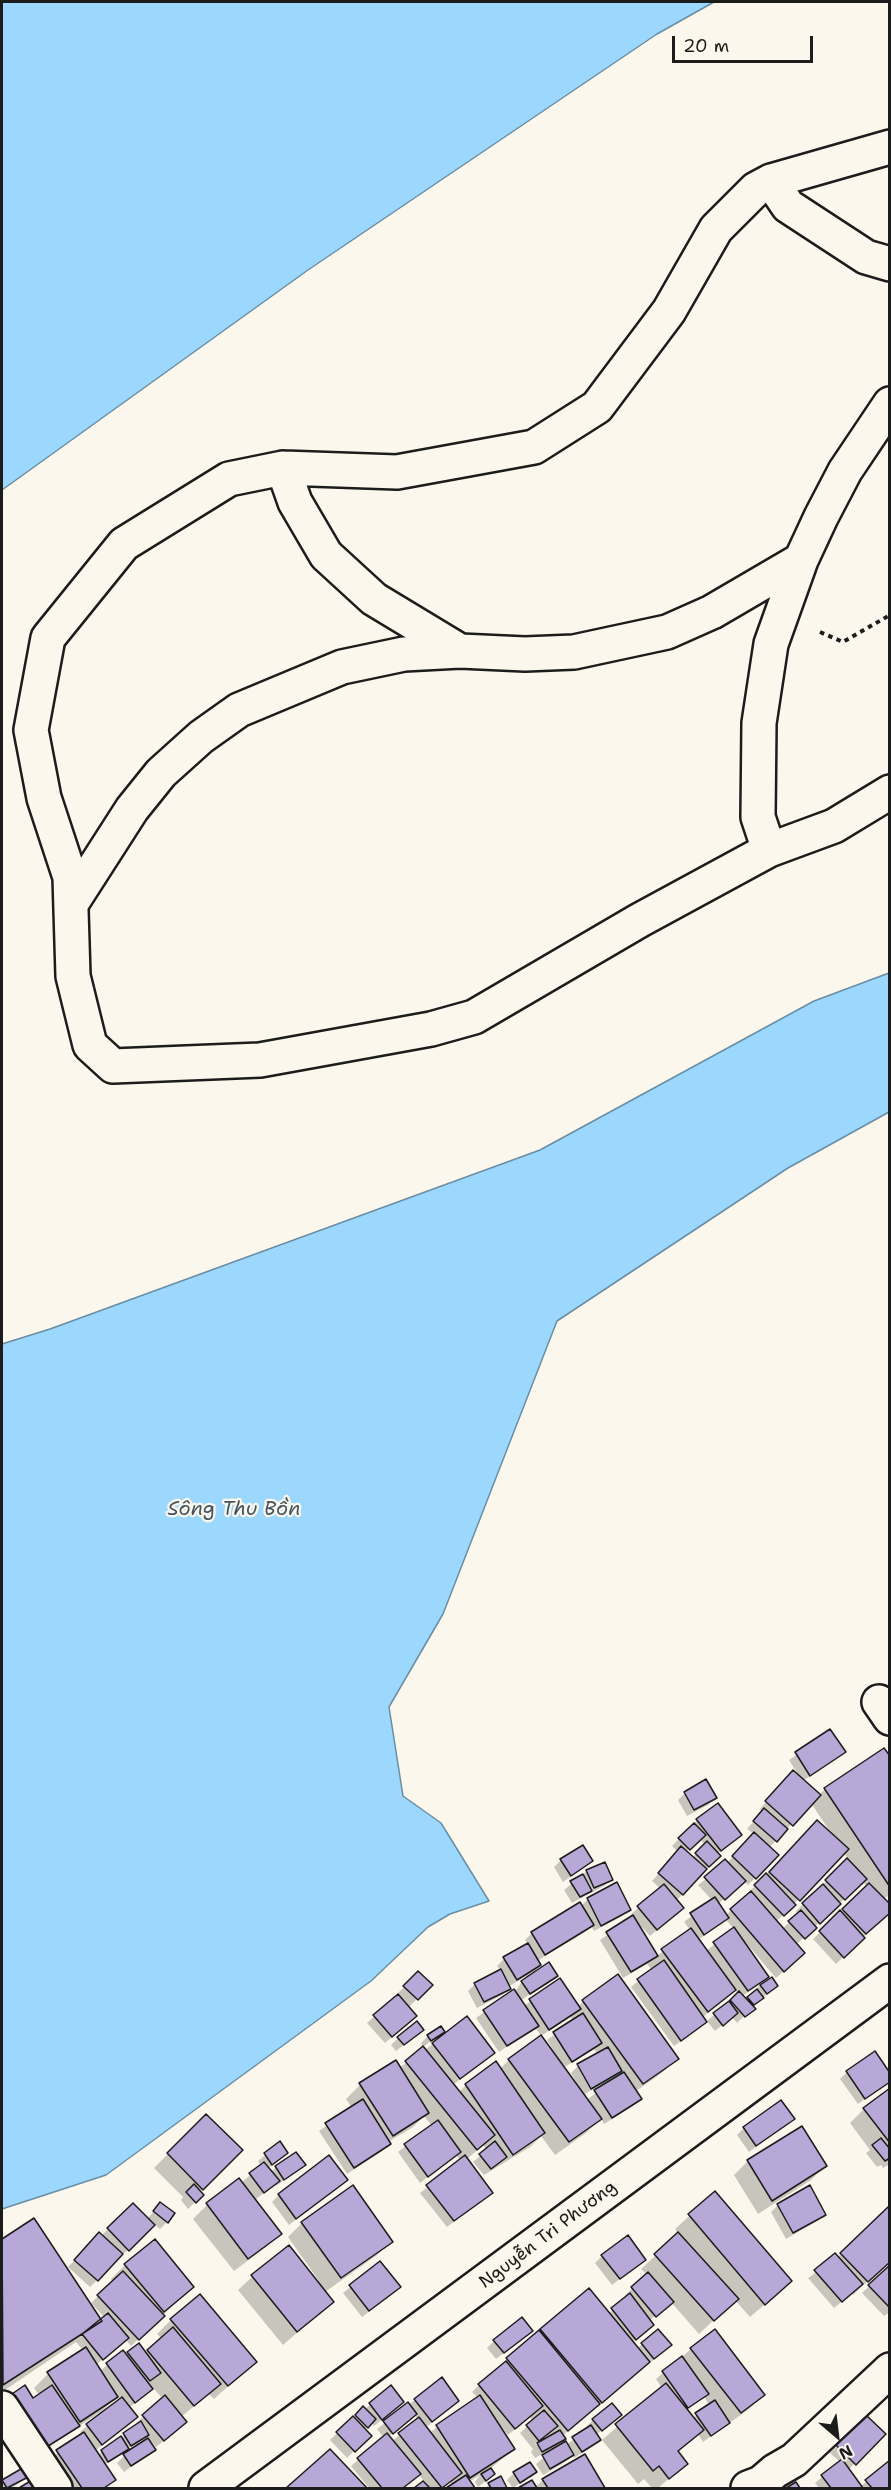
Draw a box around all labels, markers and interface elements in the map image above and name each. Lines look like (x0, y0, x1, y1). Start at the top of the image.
scale bar (675, 24, 816, 62)
text: 20 m (683, 34, 729, 58)
water label: Sông Thu Bồn (168, 1498, 300, 1522)
street label: Nguyễn Tri Phương (475, 2176, 621, 2294)
north arrow (807, 2406, 867, 2466)
text: N (835, 2440, 856, 2465)

